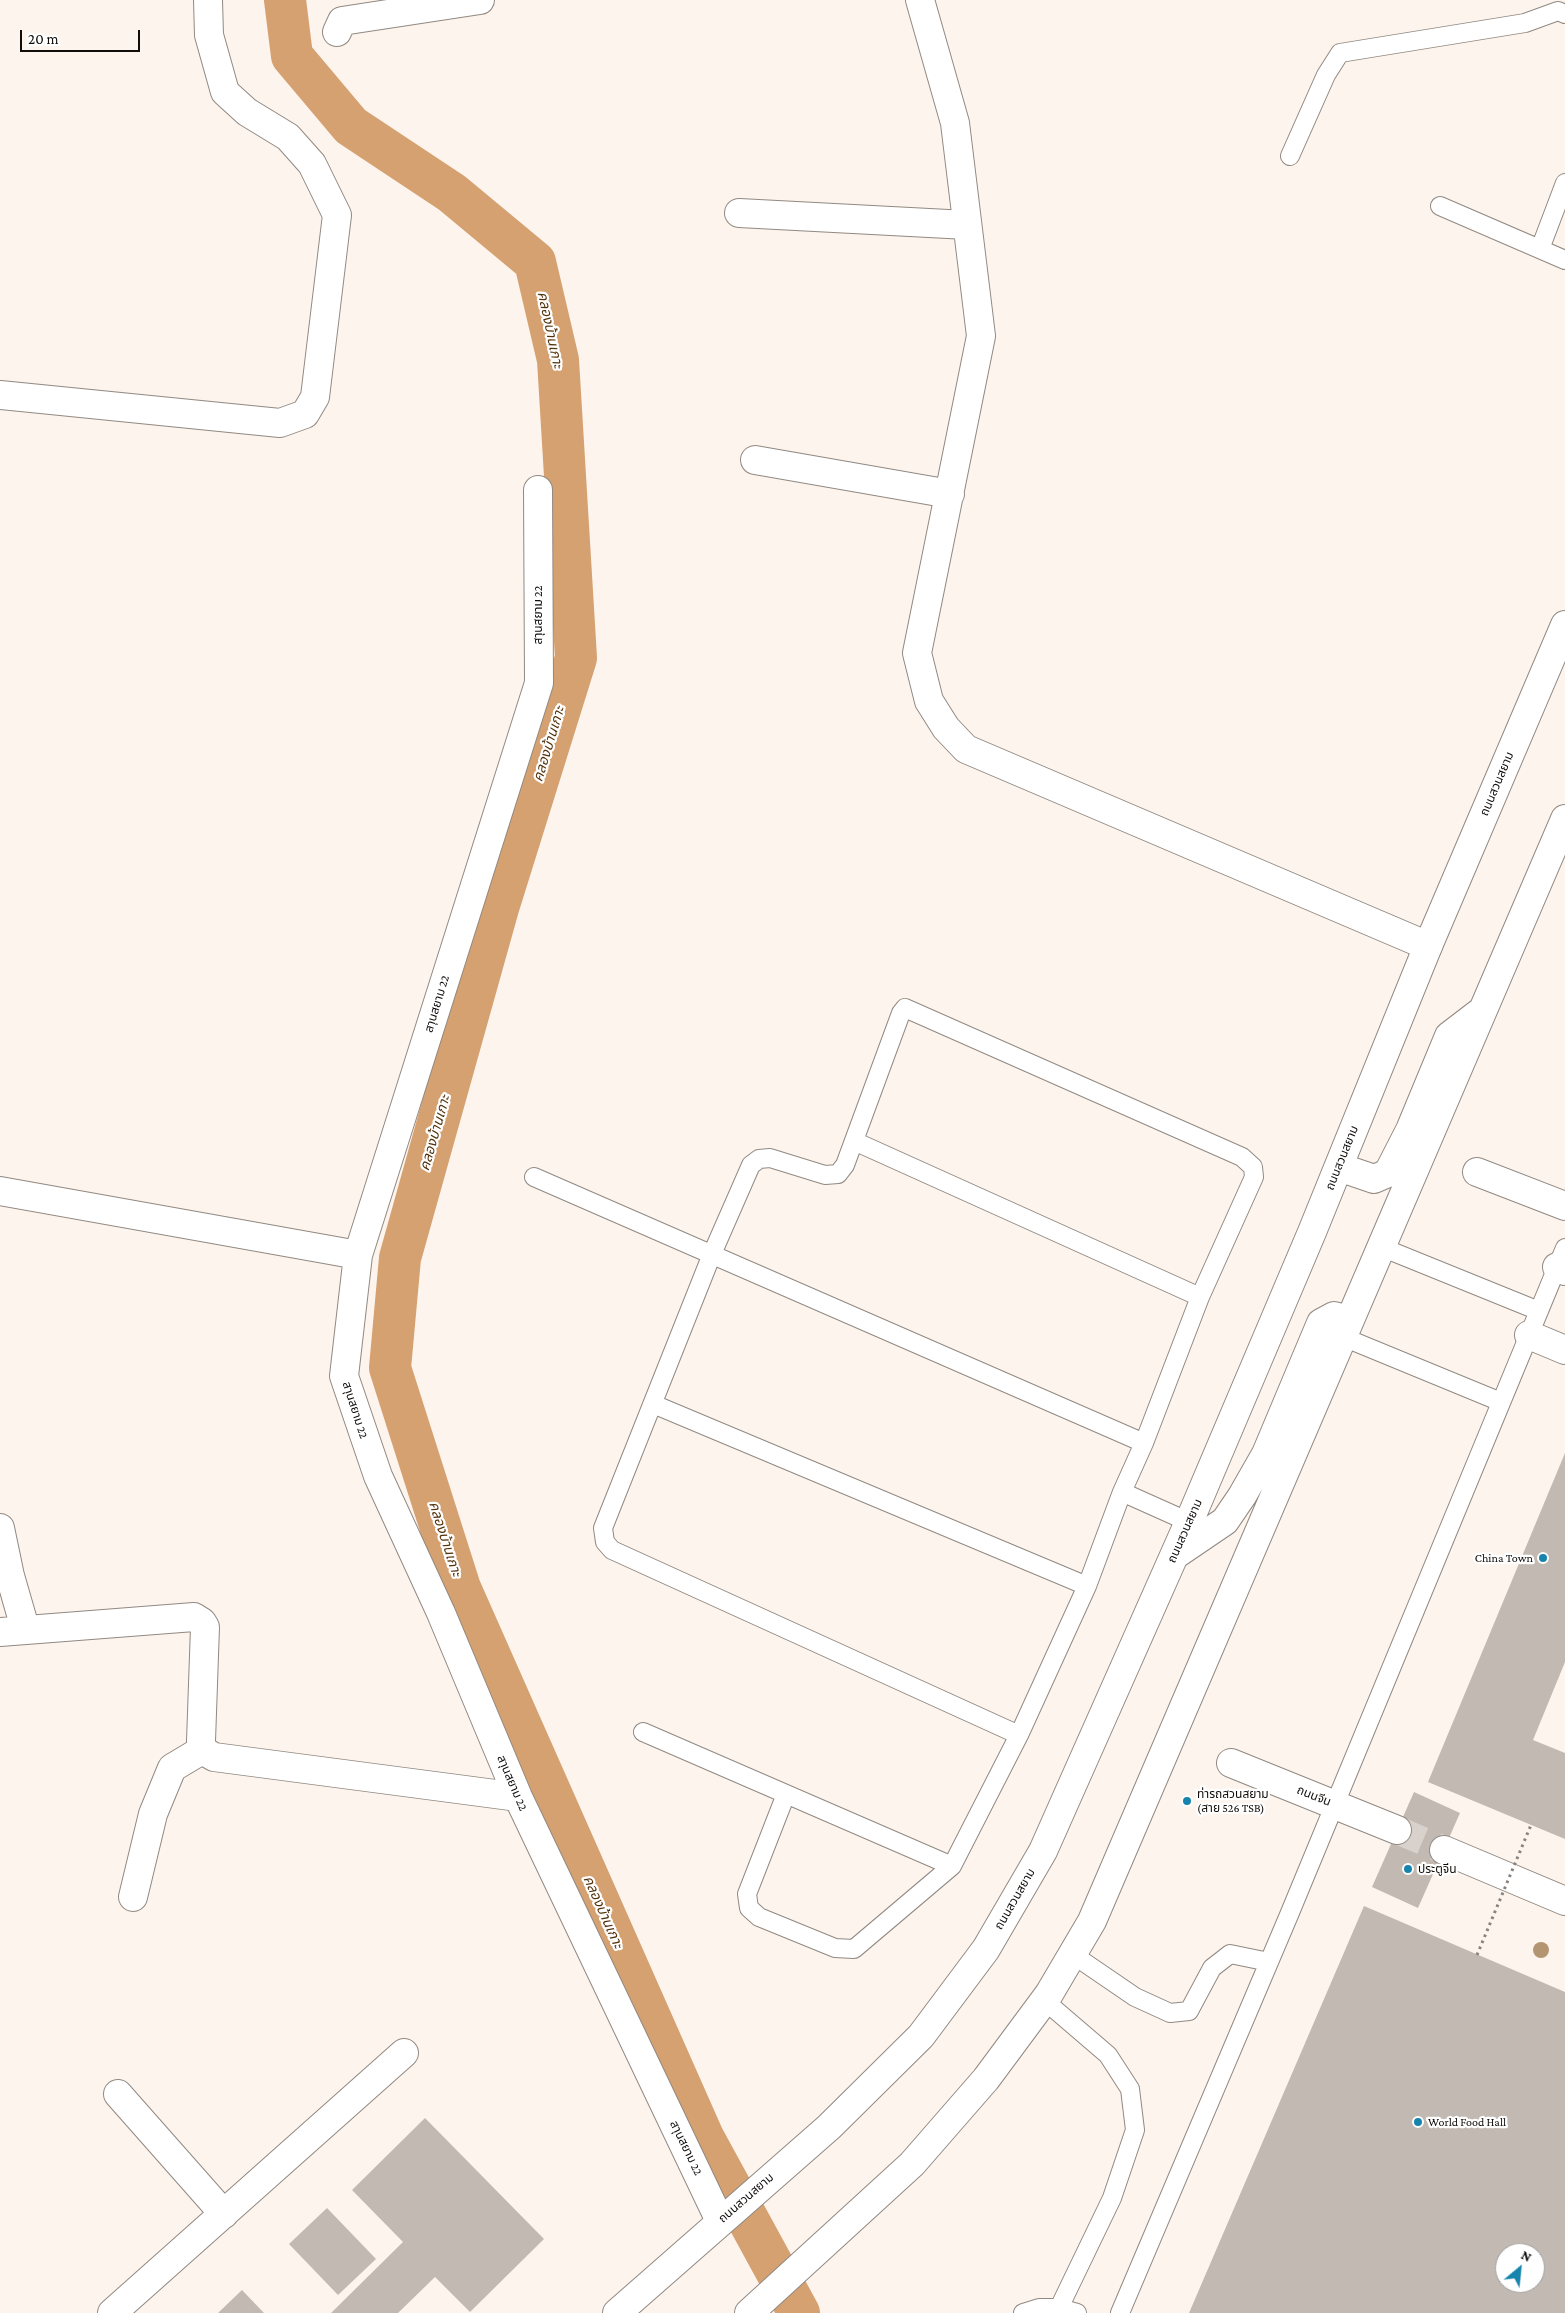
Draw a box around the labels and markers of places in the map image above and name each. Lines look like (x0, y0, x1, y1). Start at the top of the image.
place label: China Town (1475, 1551, 1533, 1565)
marker: China Town (1537, 1552, 1549, 1564)
place label: ท่ารถสวนสยาม (สาย 526 TSB) (1197, 1787, 1269, 1815)
marker: ท่ารถสวนสยาม (สาย 526 TSB) (1181, 1795, 1193, 1807)
place label: ประตูจีน (1418, 1862, 1457, 1876)
marker: ประตูจีน (1402, 1863, 1414, 1875)
place label: World Food Hall (1428, 2115, 1506, 2129)
marker: World Food Hall (1412, 2116, 1424, 2128)

